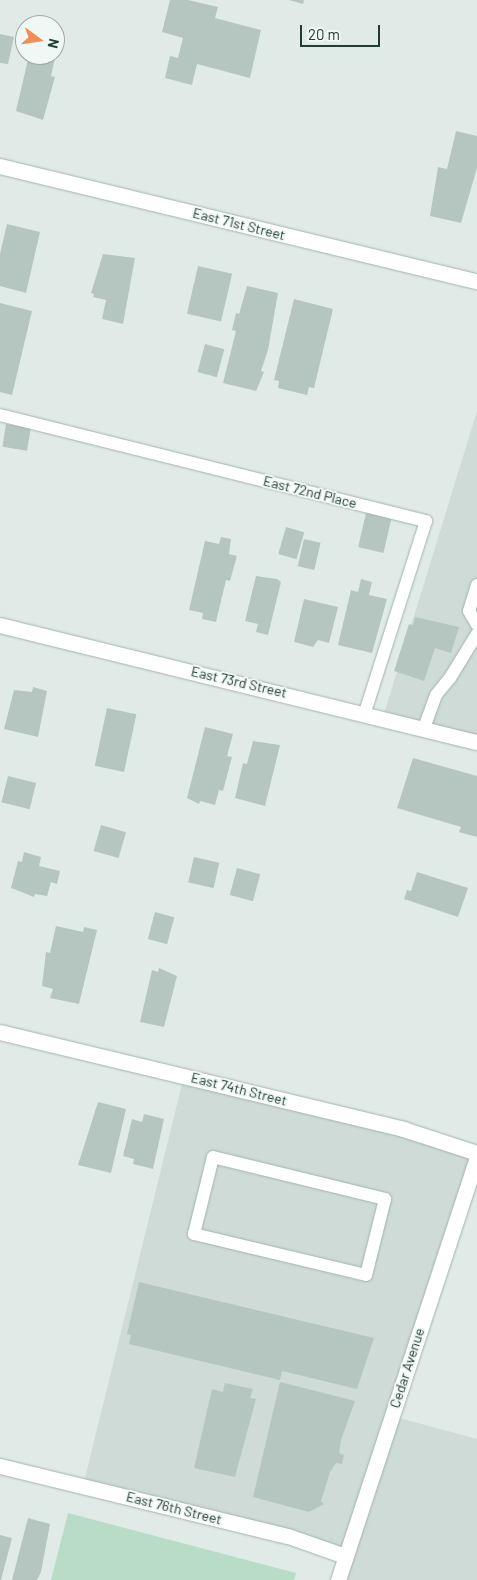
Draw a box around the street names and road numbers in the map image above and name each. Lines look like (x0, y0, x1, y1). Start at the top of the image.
street label: East 71st Street (191, 204, 287, 244)
street label: East 72nd Place (262, 472, 358, 512)
street label: East 73rd Street (189, 663, 289, 701)
street label: East 74th Street (189, 1069, 289, 1109)
street label: Cedar Avenue (386, 1326, 428, 1410)
street label: East 76th Street (125, 1488, 223, 1528)

